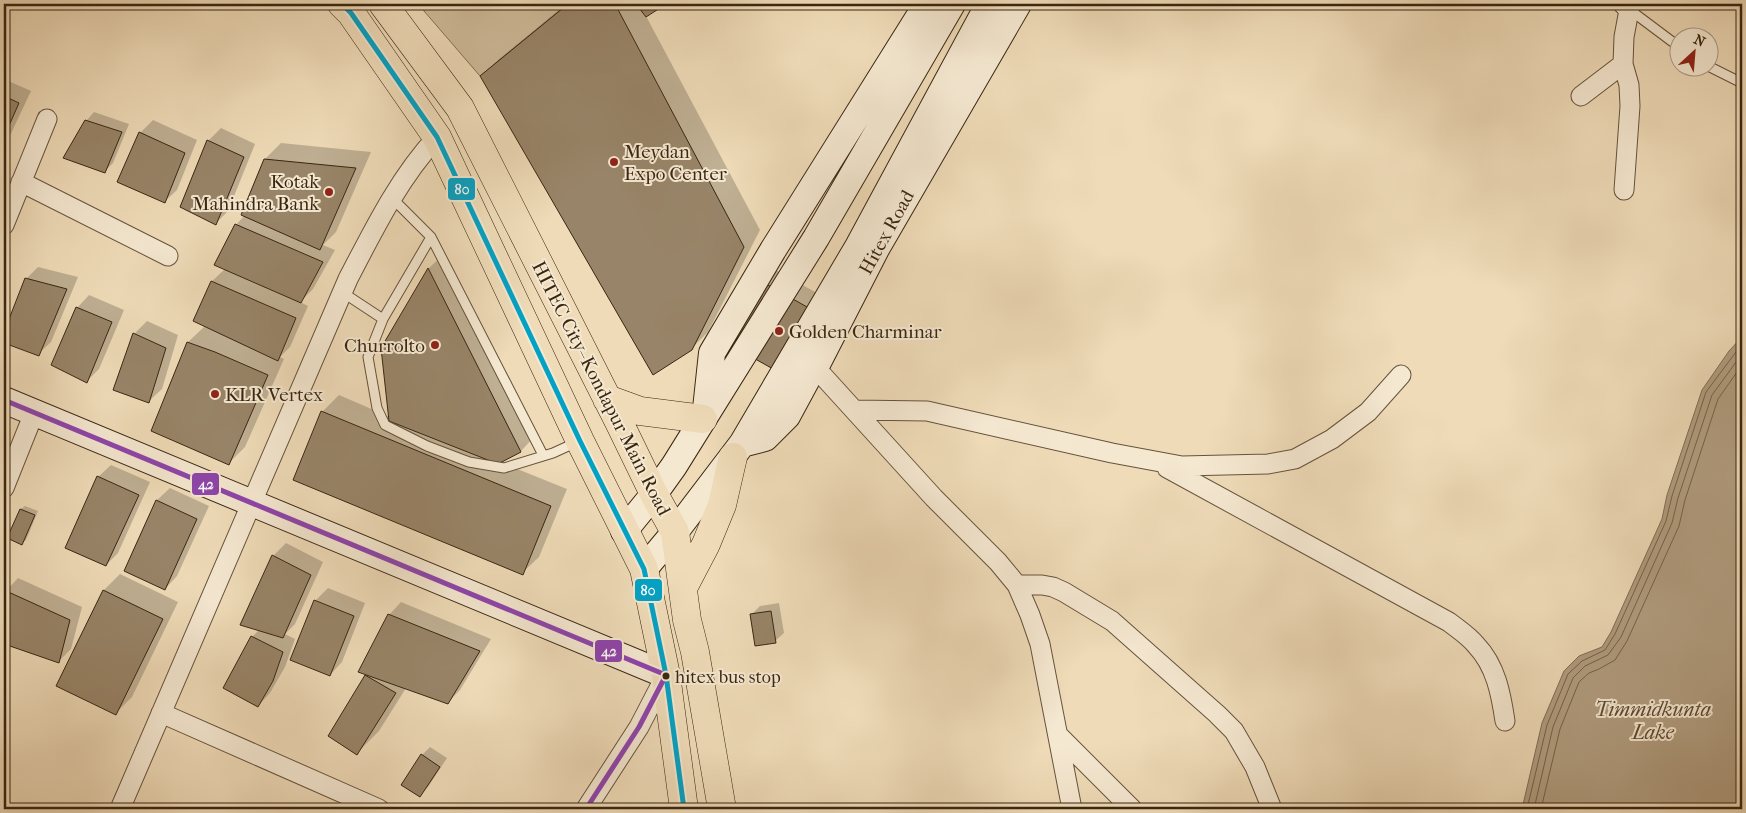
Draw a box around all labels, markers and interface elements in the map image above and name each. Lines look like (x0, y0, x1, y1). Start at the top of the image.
north arrow (1668, 28, 1718, 78)
text: N (1691, 31, 1708, 51)
place label: Meydan Expo Center (624, 141, 728, 185)
marker: Meydan Expo Center (608, 156, 620, 168)
place label: Kotak Mahindra Bank (192, 171, 319, 215)
line badge: 80 (447, 177, 476, 201)
text: 80 (455, 181, 470, 198)
marker: Kotak Mahindra Bank (323, 186, 335, 198)
street label: Hitex Road (855, 186, 919, 278)
street label: HITEC City–Kondapur Main Road (527, 258, 675, 520)
place label: Golden Charminar (789, 321, 942, 343)
marker: Golden Charminar (773, 325, 785, 337)
place label: Churrolto (344, 335, 425, 357)
marker: Churrolto (429, 339, 441, 351)
place label: KLR Vertex (225, 384, 323, 406)
marker: KLR Vertex (209, 388, 221, 400)
line badge: 42 (191, 472, 220, 496)
text: 42 (197, 476, 214, 493)
line badge: 80 (634, 578, 663, 602)
text: 80 (641, 582, 656, 599)
line badge: 42 (594, 639, 623, 663)
text: 42 (600, 643, 617, 660)
place label: hitex bus stop (675, 667, 781, 688)
marker: hitex bus stop (661, 671, 671, 681)
water label: Timmidkunta Lake (1595, 698, 1711, 744)

